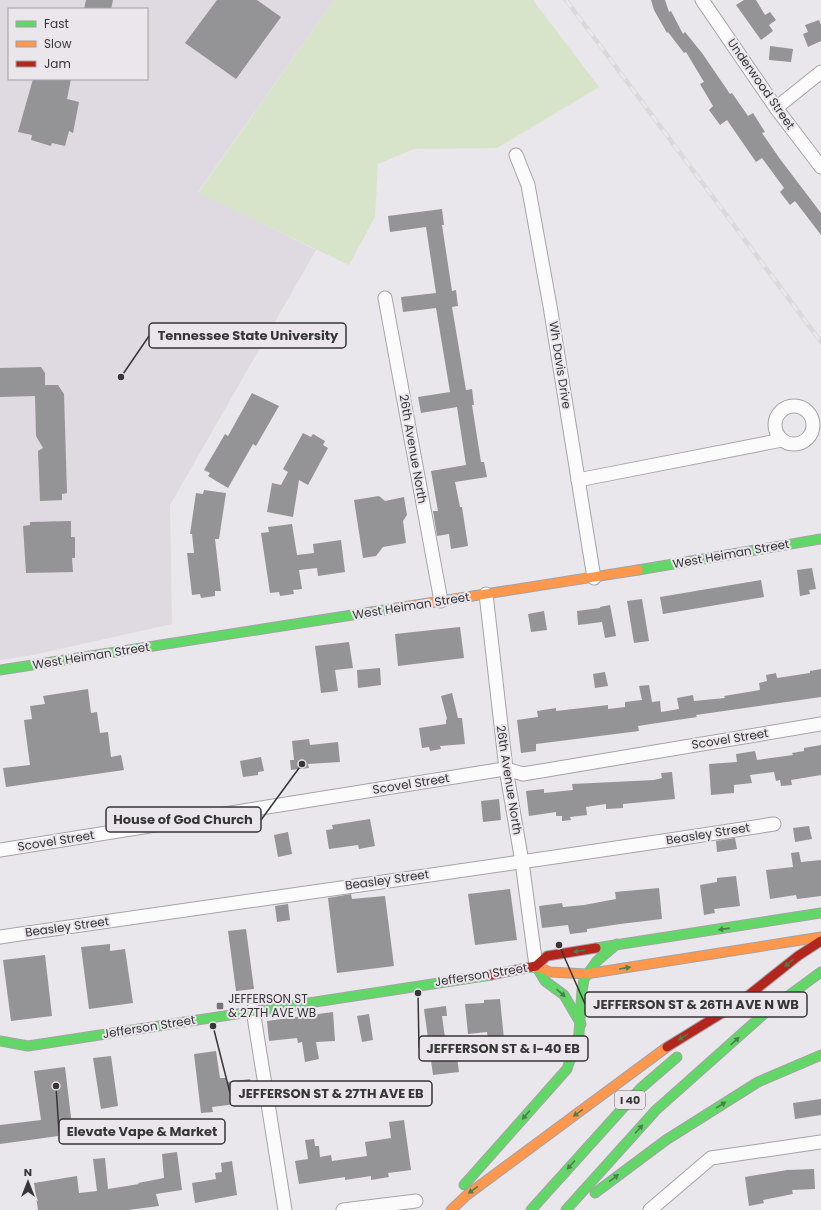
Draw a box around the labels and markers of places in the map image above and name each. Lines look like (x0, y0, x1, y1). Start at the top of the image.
callout: Tennessee State University (149, 323, 346, 348)
callout: House of God Church (106, 807, 261, 832)
place label: JEFFERSON ST & 27TH AVE WB (228, 990, 316, 1021)
callout: JEFFERSON ST & 26TH AVE N WB (585, 992, 807, 1017)
marker: JEFFERSON ST & 27TH AVE WB (215, 1001, 225, 1011)
callout: JEFFERSON ST & I-40 EB (419, 1036, 588, 1061)
callout: JEFFERSON ST & 27TH AVE EB (230, 1081, 432, 1106)
callout: Elevate Vape & Market (59, 1119, 225, 1144)

